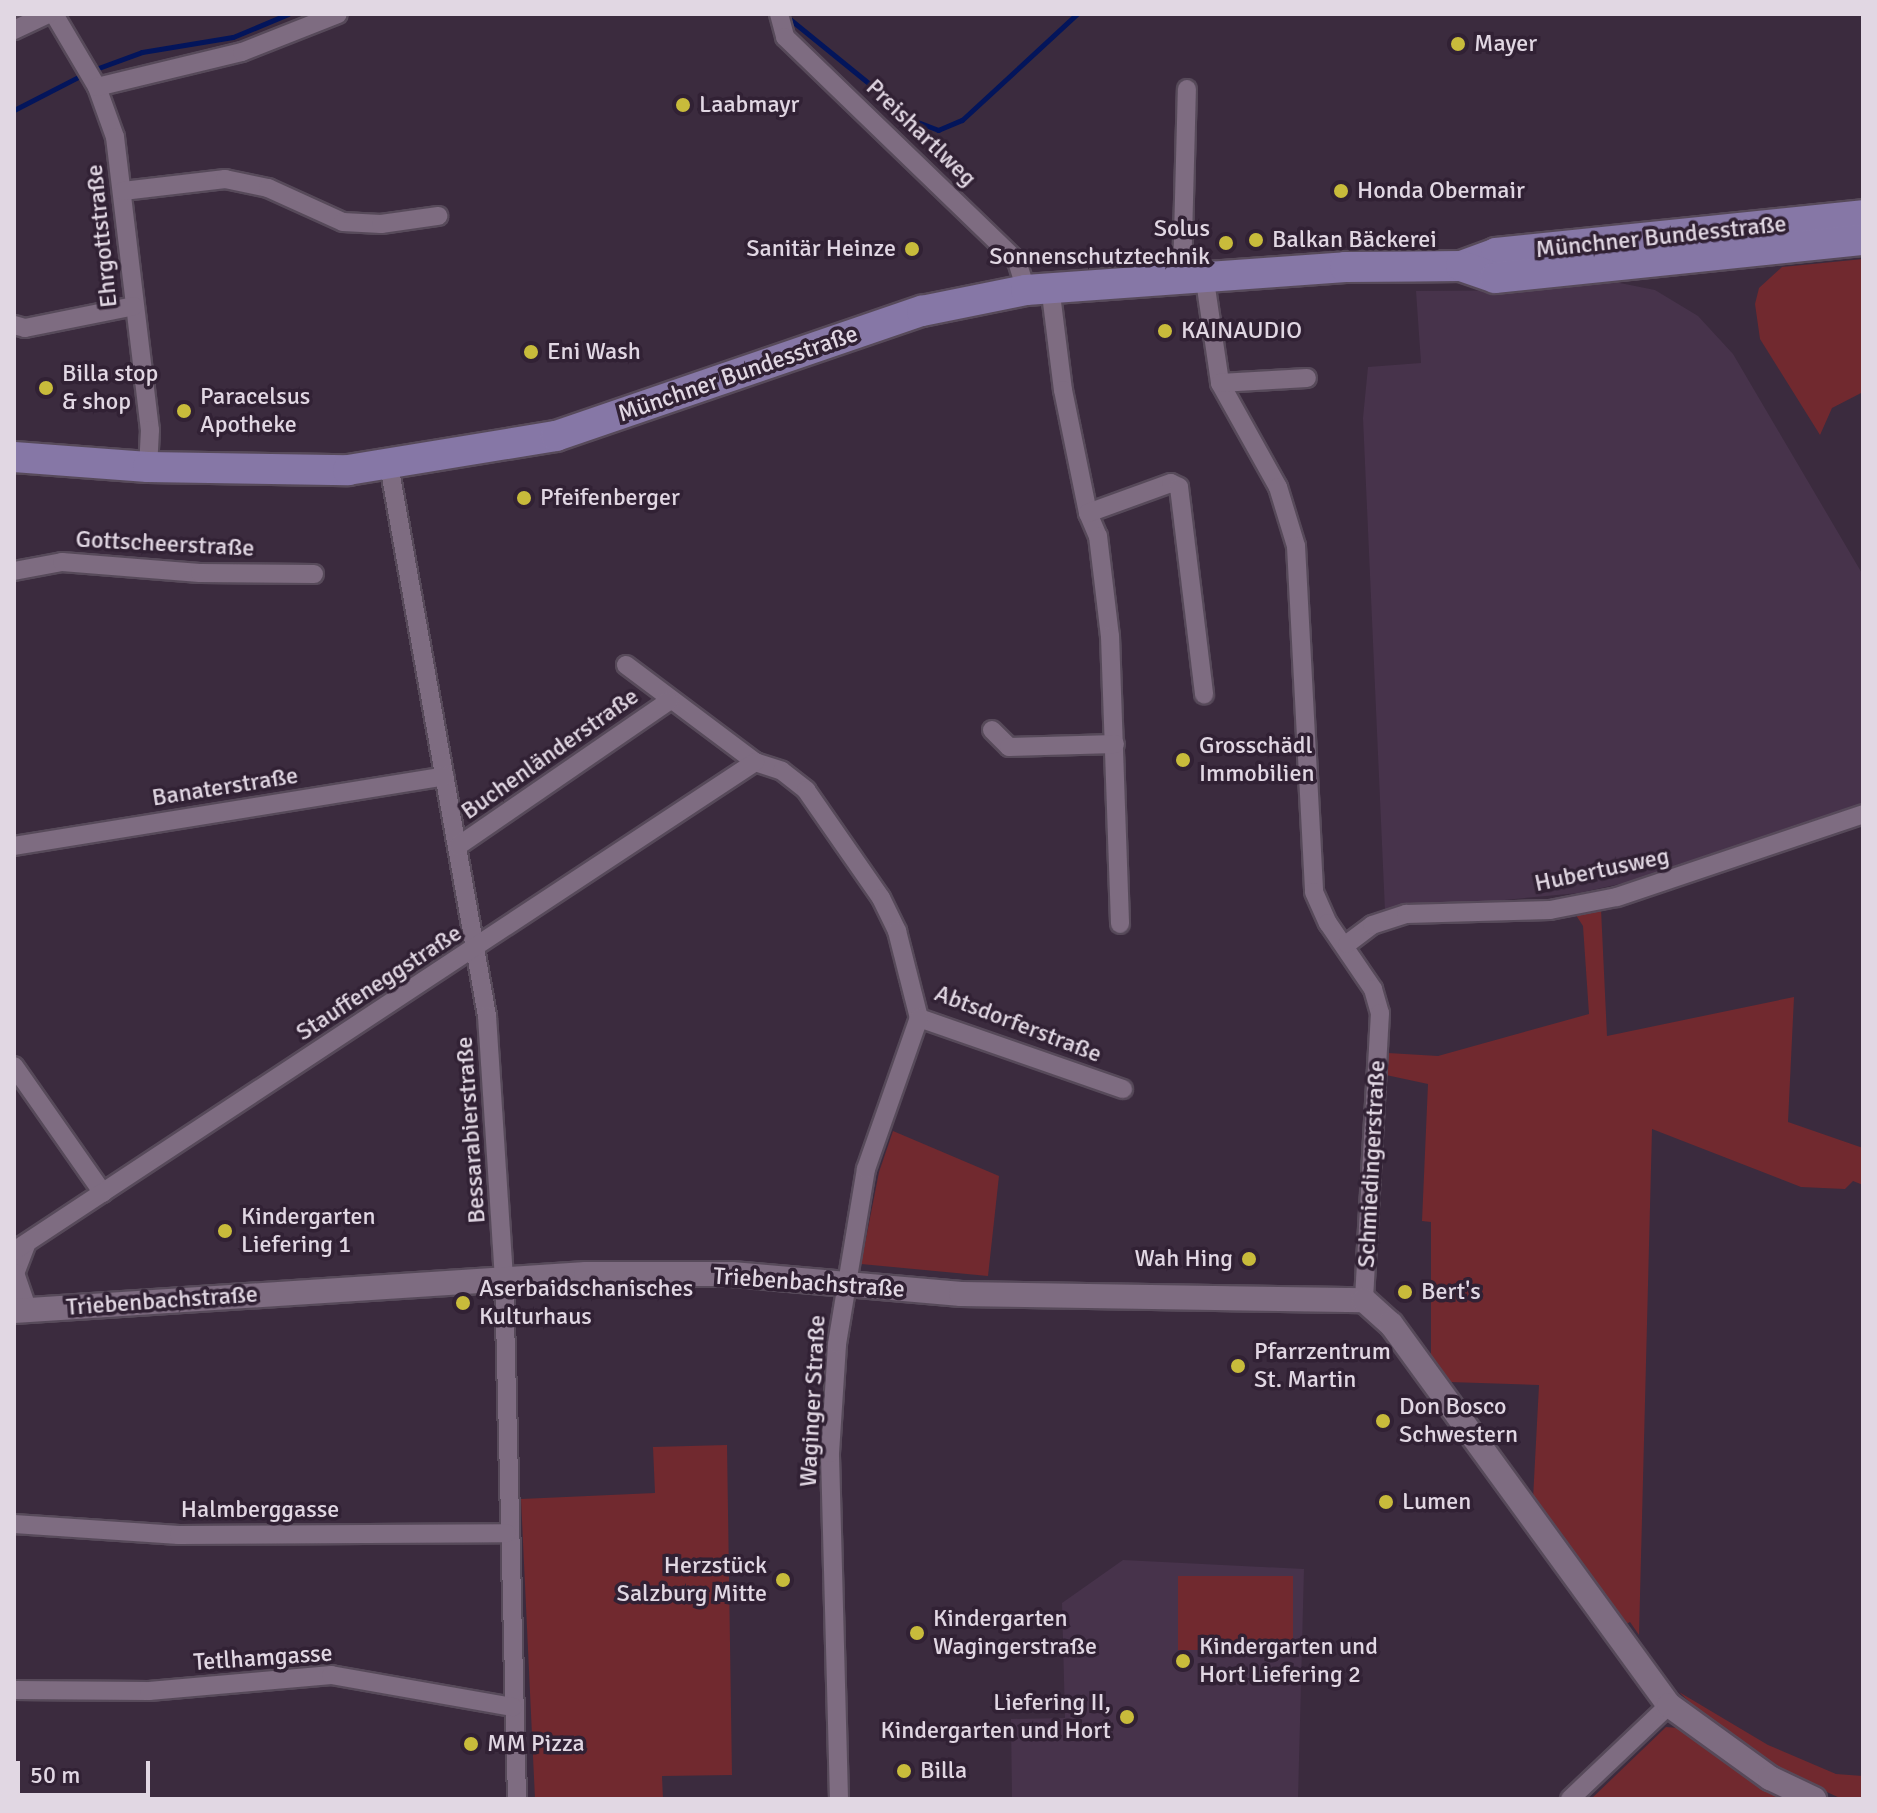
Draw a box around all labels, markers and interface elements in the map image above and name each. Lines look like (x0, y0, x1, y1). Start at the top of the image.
place label: Mayer (1474, 30, 1537, 58)
marker: Mayer (1449, 35, 1467, 53)
street label: Preishartlweg (860, 73, 982, 193)
place label: Laabmayr (699, 91, 799, 119)
marker: Laabmayr (674, 96, 692, 114)
street label: Ehrgottstraße (80, 163, 124, 309)
place label: Honda Obermair (1357, 177, 1525, 205)
marker: Honda Obermair (1332, 182, 1350, 200)
street label: Münchner Bundesstraße (1534, 210, 1788, 264)
place label: Solus Sonnenschutztechnik (989, 215, 1210, 271)
place label: Balkan Bäckerei (1272, 226, 1437, 254)
marker: Balkan Bäckerei (1247, 231, 1265, 249)
marker: Solus Sonnenschutztechnik (1217, 234, 1235, 252)
place label: Sanitär Heinze (746, 235, 896, 263)
marker: Sanitär Heinze (903, 240, 921, 258)
place label: KAINAUDIO (1181, 317, 1302, 345)
street label: Münchner Bundesstraße (614, 319, 862, 429)
marker: KAINAUDIO (1156, 322, 1174, 340)
place label: Eni Wash (547, 338, 641, 366)
marker: Eni Wash (522, 343, 540, 361)
place label: Billa stop & shop (62, 360, 158, 416)
marker: Billa stop & shop (37, 379, 55, 397)
place label: Paracelsus Apotheke (200, 383, 310, 439)
marker: Paracelsus Apotheke (175, 402, 193, 420)
place label: Pfeifenberger (540, 484, 680, 512)
marker: Pfeifenberger (515, 489, 533, 507)
street label: Gottscheerstraße (75, 525, 255, 563)
street label: Buchenländerstraße (456, 682, 644, 826)
place label: Grosschädl Immobilien (1199, 732, 1314, 788)
marker: Grosschädl Immobilien (1174, 751, 1192, 769)
street label: Banaterstraße (150, 761, 300, 813)
street label: Hubertusweg (1532, 842, 1672, 898)
street label: Stauffeneggstraße (291, 919, 467, 1047)
street label: Abtsdorferstraße (930, 979, 1106, 1069)
street label: Bessarabierstraße (450, 1036, 492, 1224)
street label: Schmiedingerstraße (1352, 1059, 1392, 1269)
place label: Kindergarten Liefering 1 (241, 1203, 376, 1259)
marker: Kindergarten Liefering 1 (216, 1222, 234, 1240)
place label: Wah Hing (1135, 1245, 1233, 1273)
marker: Wah Hing (1240, 1250, 1258, 1268)
street label: Triebenbachstraße (712, 1262, 906, 1304)
place label: Aserbaidschanisches Kulturhaus (479, 1275, 693, 1331)
place label: Bert's (1421, 1278, 1481, 1306)
street label: Triebenbachstraße (65, 1280, 259, 1322)
marker: Bert's (1396, 1283, 1414, 1301)
marker: Aserbaidschanisches Kulturhaus (454, 1294, 472, 1312)
street label: Waginger Straße (794, 1314, 832, 1488)
place label: Pfarrzentrum St. Martin (1254, 1338, 1391, 1394)
marker: Pfarrzentrum St. Martin (1229, 1357, 1247, 1375)
place label: Don Bosco Schwestern (1399, 1393, 1518, 1449)
marker: Don Bosco Schwestern (1374, 1412, 1392, 1430)
place label: Lumen (1402, 1488, 1471, 1516)
marker: Lumen (1377, 1493, 1395, 1511)
street label: Halmberggasse (181, 1496, 339, 1524)
place label: Herzstück Salzburg Mitte (617, 1552, 767, 1608)
marker: Herzstück Salzburg Mitte (774, 1571, 792, 1589)
place label: Kindergarten Wagingerstraße (933, 1605, 1097, 1661)
marker: Kindergarten Wagingerstraße (908, 1624, 926, 1642)
place label: Kindergarten und Hort Liefering 2 (1199, 1633, 1378, 1689)
street label: Tetlhamgasse (192, 1639, 334, 1677)
marker: Kindergarten und Hort Liefering 2 (1174, 1652, 1192, 1670)
place label: Liefering II, Kindergarten und Hort (880, 1689, 1111, 1745)
marker: Liefering II, Kindergarten und Hort (1118, 1708, 1136, 1726)
place label: MM Pizza (487, 1730, 585, 1758)
marker: MM Pizza (462, 1735, 480, 1753)
scale bar (20, 1745, 154, 1795)
place label: Billa (920, 1757, 967, 1785)
text: 50 m (30, 1760, 80, 1790)
marker: Billa (895, 1762, 913, 1780)

